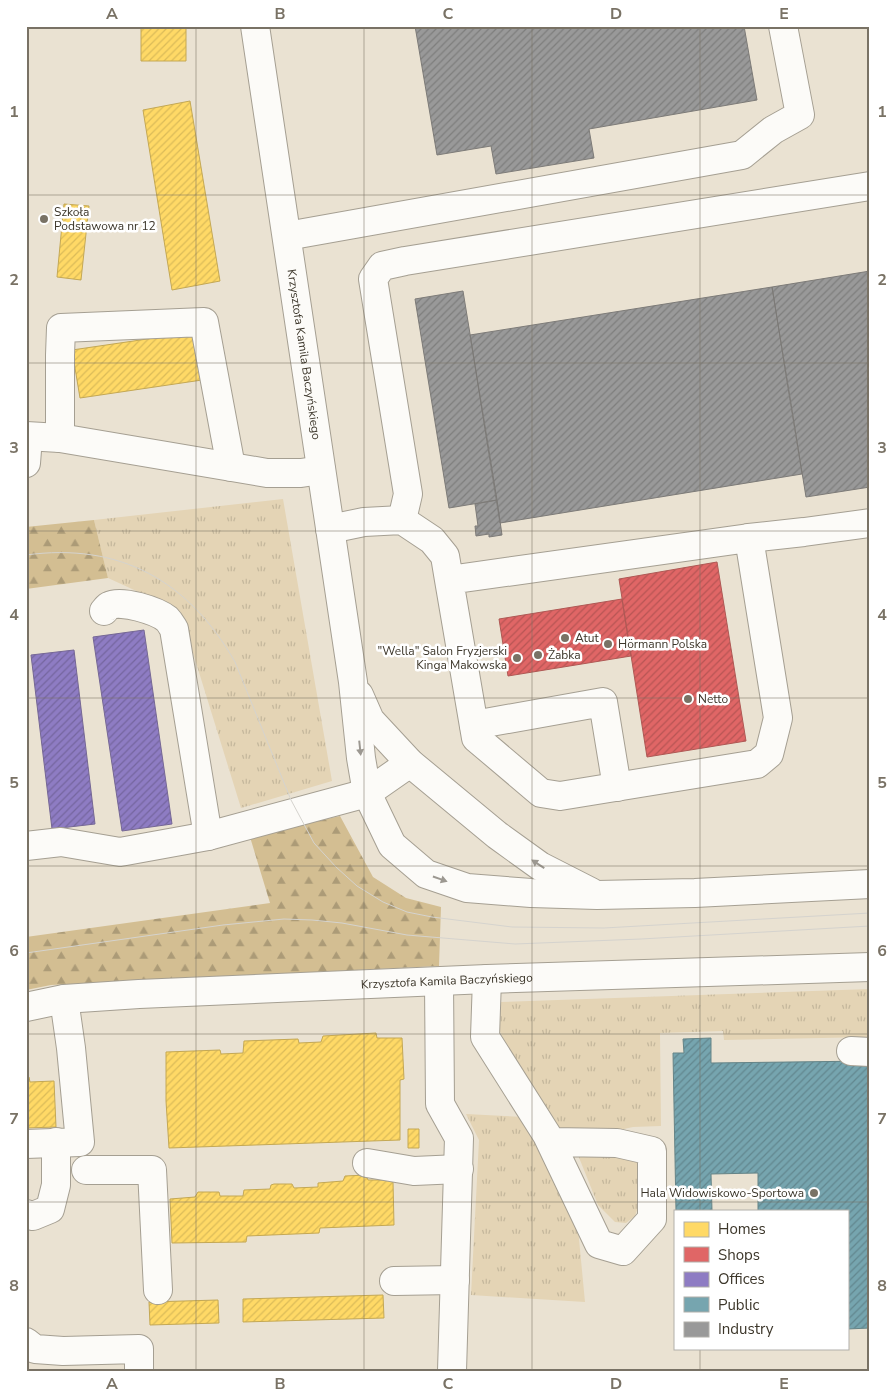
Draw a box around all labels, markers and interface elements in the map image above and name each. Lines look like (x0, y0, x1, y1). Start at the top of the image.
text: A (106, 3, 118, 25)
text: B (274, 3, 286, 25)
text: C (443, 3, 454, 25)
text: D (610, 3, 622, 25)
text: E (779, 3, 789, 25)
text: 1 (9, 101, 19, 123)
text: 1 (877, 101, 887, 123)
place label: Szkoła Podstawowa nr 12 (54, 204, 156, 234)
marker: Szkoła Podstawowa nr 12 (38, 213, 50, 225)
street label: Krzysztofa Kamila Baczyńskiego (283, 268, 325, 441)
text: 2 (9, 269, 19, 291)
text: 2 (877, 269, 887, 291)
text: 3 (9, 437, 19, 459)
text: 3 (877, 437, 887, 459)
text: 4 (9, 604, 19, 626)
text: 4 (877, 604, 887, 626)
place label: Atut (575, 630, 600, 646)
marker: Atut (559, 632, 571, 644)
place label: Hörmann Polska (618, 636, 707, 652)
marker: Hörmann Polska (602, 638, 614, 650)
place label: "Wella" Salon Fryzjerski Kinga Makowska (378, 643, 507, 673)
place label: Żabka (548, 647, 581, 663)
marker: Żabka (532, 649, 544, 661)
marker: "Wella" Salon Fryzjerski Kinga Makowska (511, 652, 523, 664)
place label: Netto (698, 691, 728, 707)
marker: Netto (682, 693, 694, 705)
one-way arrow (356, 741, 364, 757)
text: 5 (9, 772, 19, 794)
text: 5 (877, 772, 887, 794)
one-way arrow (532, 860, 545, 869)
one-way arrow (433, 875, 448, 883)
text: 6 (9, 940, 19, 962)
text: 6 (877, 940, 887, 962)
street label: Krzysztofa Kamila Baczyńskiego (360, 970, 533, 992)
text: 7 (9, 1108, 19, 1130)
text: 7 (877, 1108, 887, 1130)
place label: Hala Widowiskowo-Sportowa (640, 1185, 804, 1201)
marker: Hala Widowiskowo-Sportowa (808, 1187, 820, 1199)
legend (674, 1210, 848, 1350)
text: Homes (718, 1219, 766, 1239)
text: Shops (718, 1245, 760, 1265)
text: Offices (718, 1269, 765, 1289)
text: 8 (9, 1275, 19, 1297)
text: 8 (877, 1275, 887, 1297)
text: Public (718, 1295, 759, 1315)
text: Industry (718, 1319, 774, 1339)
text: A (106, 1373, 118, 1395)
text: B (274, 1373, 286, 1395)
text: C (443, 1373, 454, 1395)
text: D (610, 1373, 622, 1395)
text: E (779, 1373, 789, 1395)

